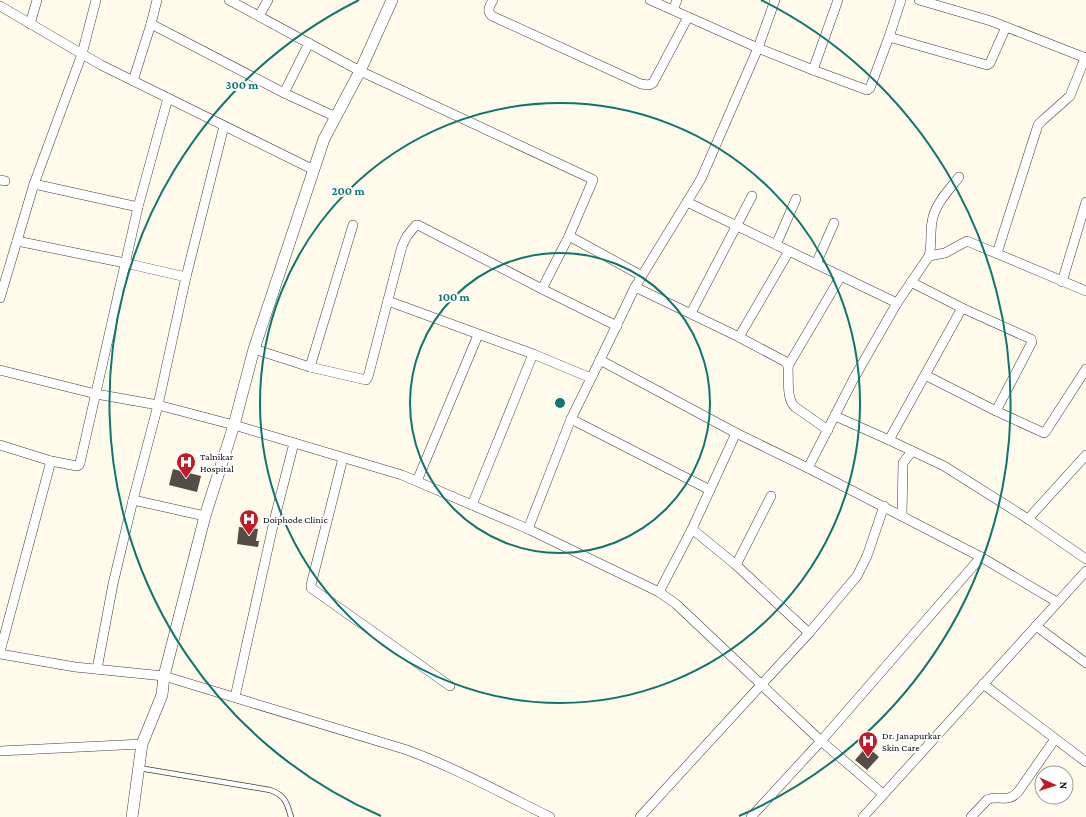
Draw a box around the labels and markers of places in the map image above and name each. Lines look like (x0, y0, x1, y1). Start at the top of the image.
centre of rings (553, 396, 567, 410)
hospital icon: Talnikar Hospital (175, 451, 197, 479)
place label: Talnikar Hospital (200, 451, 234, 474)
hospital icon: Doiphode Clinic (238, 508, 260, 536)
place label: Doiphode Clinic (263, 514, 328, 525)
hospital icon: Dr. Janapurkar Skin Care (857, 730, 879, 758)
place label: Dr. Janapurkar Skin Care (882, 730, 941, 753)

